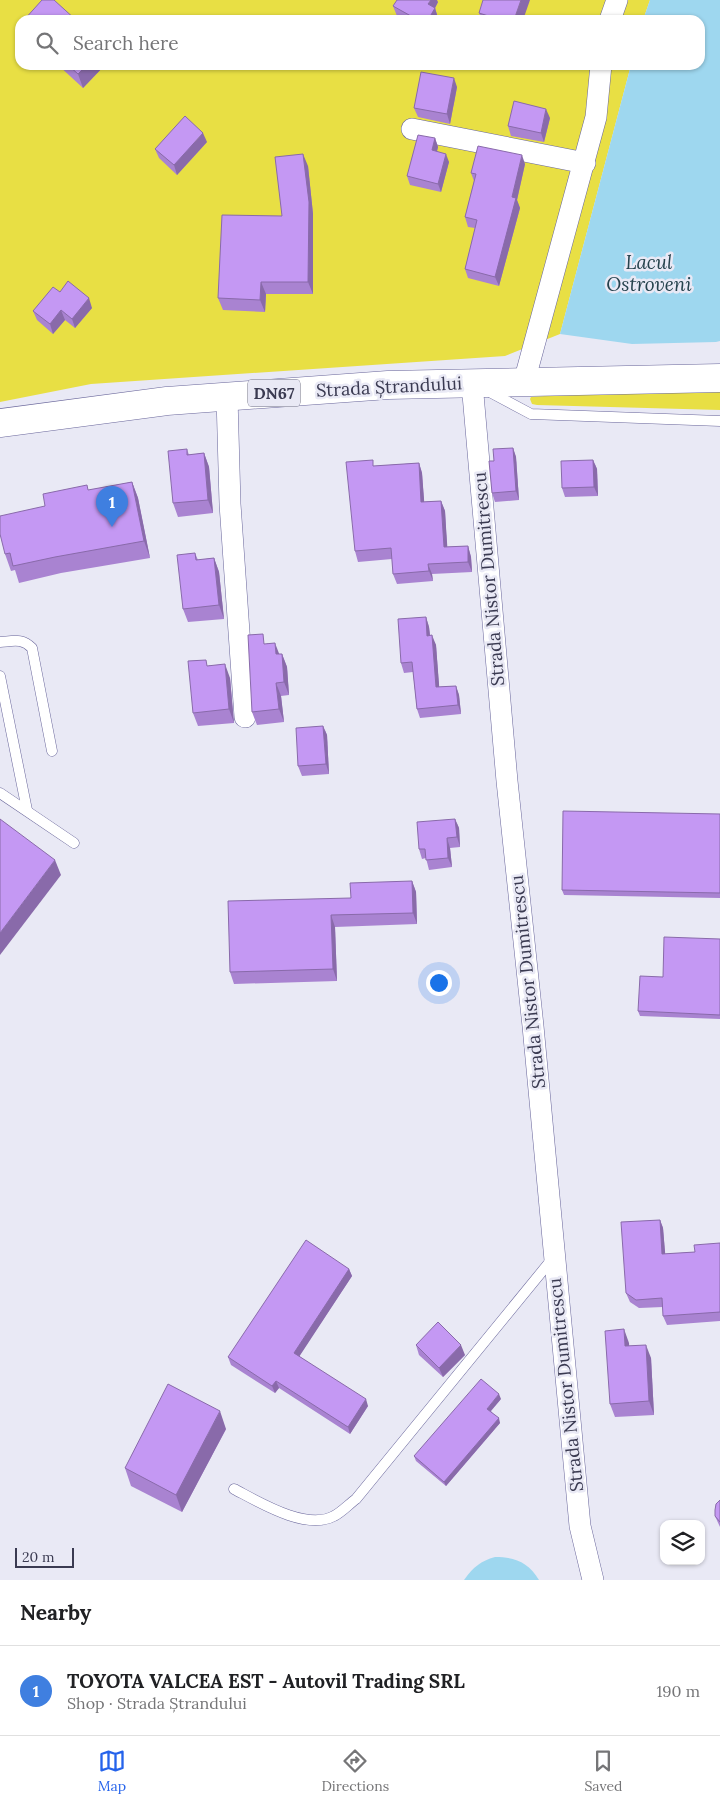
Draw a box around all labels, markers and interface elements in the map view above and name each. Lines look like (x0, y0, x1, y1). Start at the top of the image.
search box (15, 15, 705, 70)
icon: search (33, 29, 61, 57)
text: Search here (73, 31, 179, 55)
water label: Lacul Ostroveni (606, 250, 692, 296)
street label: Strada Ștrandului (315, 371, 462, 402)
road number: DN67 (248, 379, 300, 406)
street label: Strada Nistor Dumitrescu (468, 471, 509, 687)
pin: 1 (96, 486, 128, 527)
street label: Strada Nistor Dumitrescu (505, 874, 550, 1090)
your location (426, 970, 452, 996)
street label: Strada Nistor Dumitrescu (543, 1277, 588, 1493)
map controls (660, 1520, 705, 1565)
button: layers (660, 1520, 705, 1565)
scale bar (15, 1545, 74, 1568)
text: 20 m (22, 1548, 54, 1566)
text: Nearby (20, 1599, 91, 1626)
text: TOYOTA VALCEA EST - Autovil Trading SRL (67, 1669, 465, 1693)
text: 1 (33, 1681, 39, 1701)
text: 190 m (656, 1681, 700, 1701)
text: Shop · Strada Ștrandului (67, 1693, 247, 1713)
tab: Map (98, 1747, 126, 1795)
tab: Directions (321, 1747, 389, 1795)
tab: Saved (584, 1747, 622, 1795)

